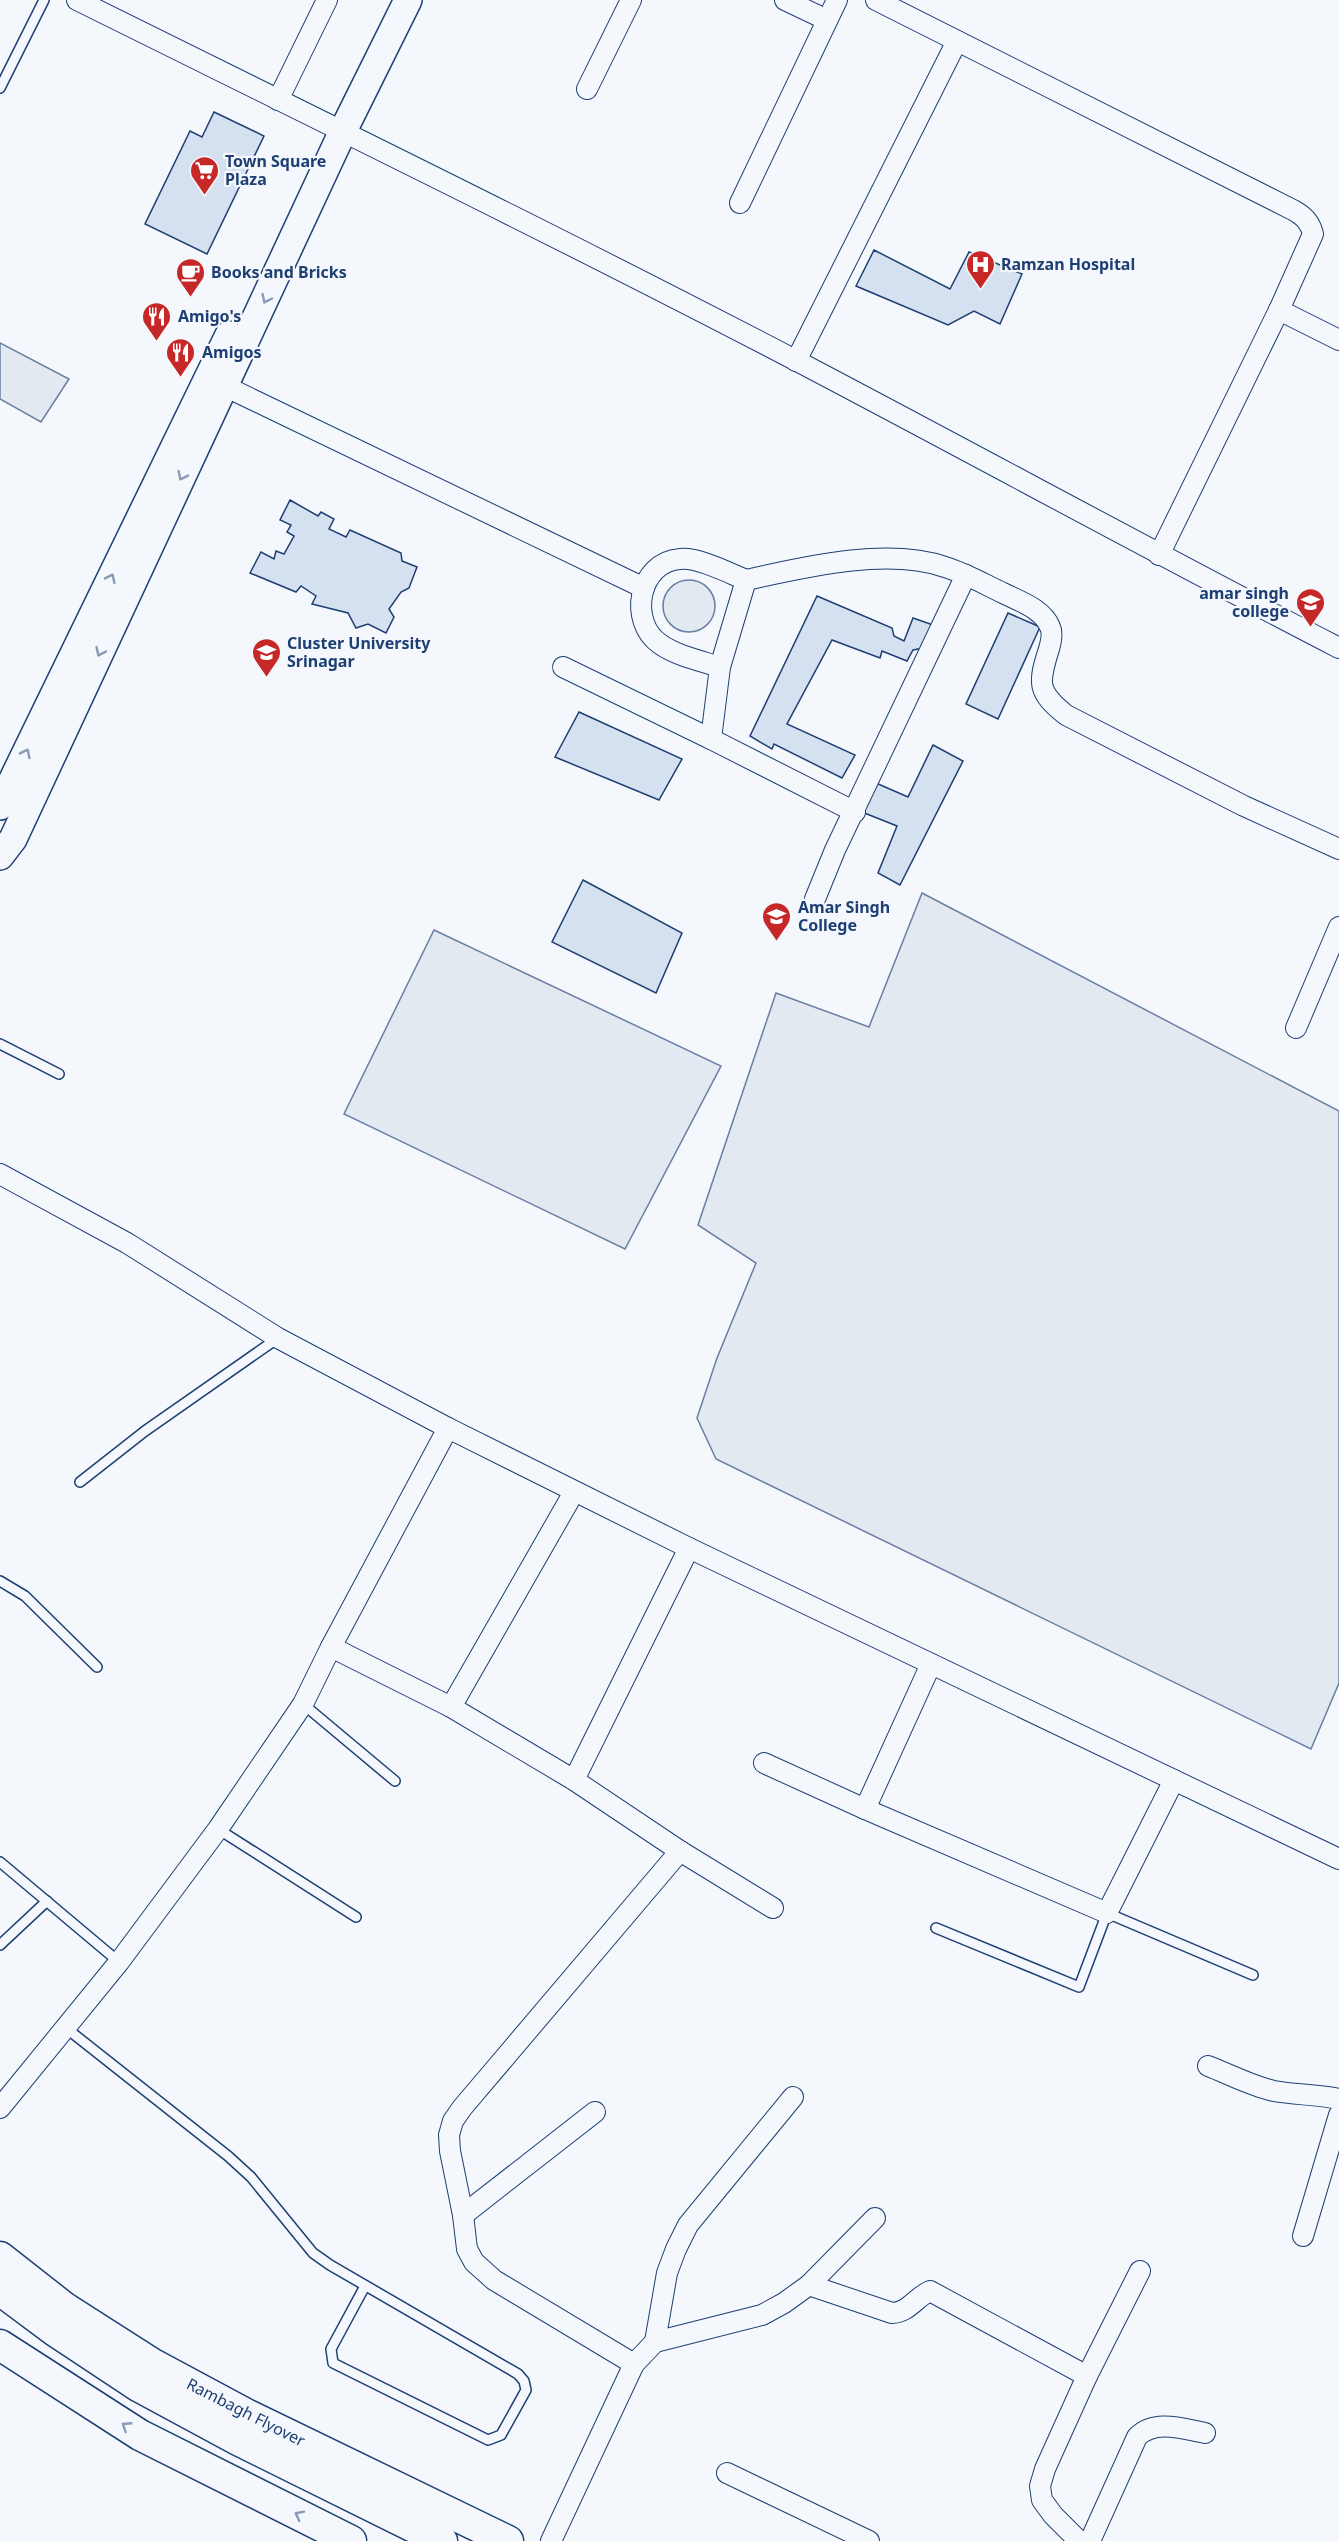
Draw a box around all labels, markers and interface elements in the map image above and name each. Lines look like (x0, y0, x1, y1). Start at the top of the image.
place label: Town Square Plaza (225, 150, 326, 190)
supermarket icon: Town Square Plaza (188, 154, 220, 196)
hospital icon: Ramzan Hospital (964, 248, 996, 290)
place label: Ramzan Hospital (1001, 253, 1135, 275)
cafe icon: Books and Bricks (174, 256, 206, 298)
place label: Books and Bricks (211, 261, 347, 283)
one-way arrow (261, 293, 273, 304)
restaurant icon: Amigo's (141, 300, 173, 342)
place label: Amigo's (178, 305, 241, 327)
restaurant icon: Amigos (165, 336, 197, 378)
place label: Amigos (202, 341, 262, 363)
one-way arrow (178, 469, 190, 480)
one-way arrow (103, 573, 115, 584)
place label: amar singh college (1199, 582, 1289, 622)
school or university icon: amar singh college (1294, 586, 1326, 628)
place label: Cluster University Srinagar (287, 632, 431, 672)
school or university icon: Cluster University Srinagar (250, 636, 282, 678)
one-way arrow (96, 646, 108, 657)
one-way arrow (18, 749, 30, 760)
place label: Amar Singh College (798, 896, 890, 936)
school or university icon: Amar Singh College (761, 900, 793, 942)
street label: Rambagh Flyover (183, 2373, 309, 2452)
one-way arrow (121, 2422, 132, 2433)
one-way arrow (294, 2510, 305, 2522)

